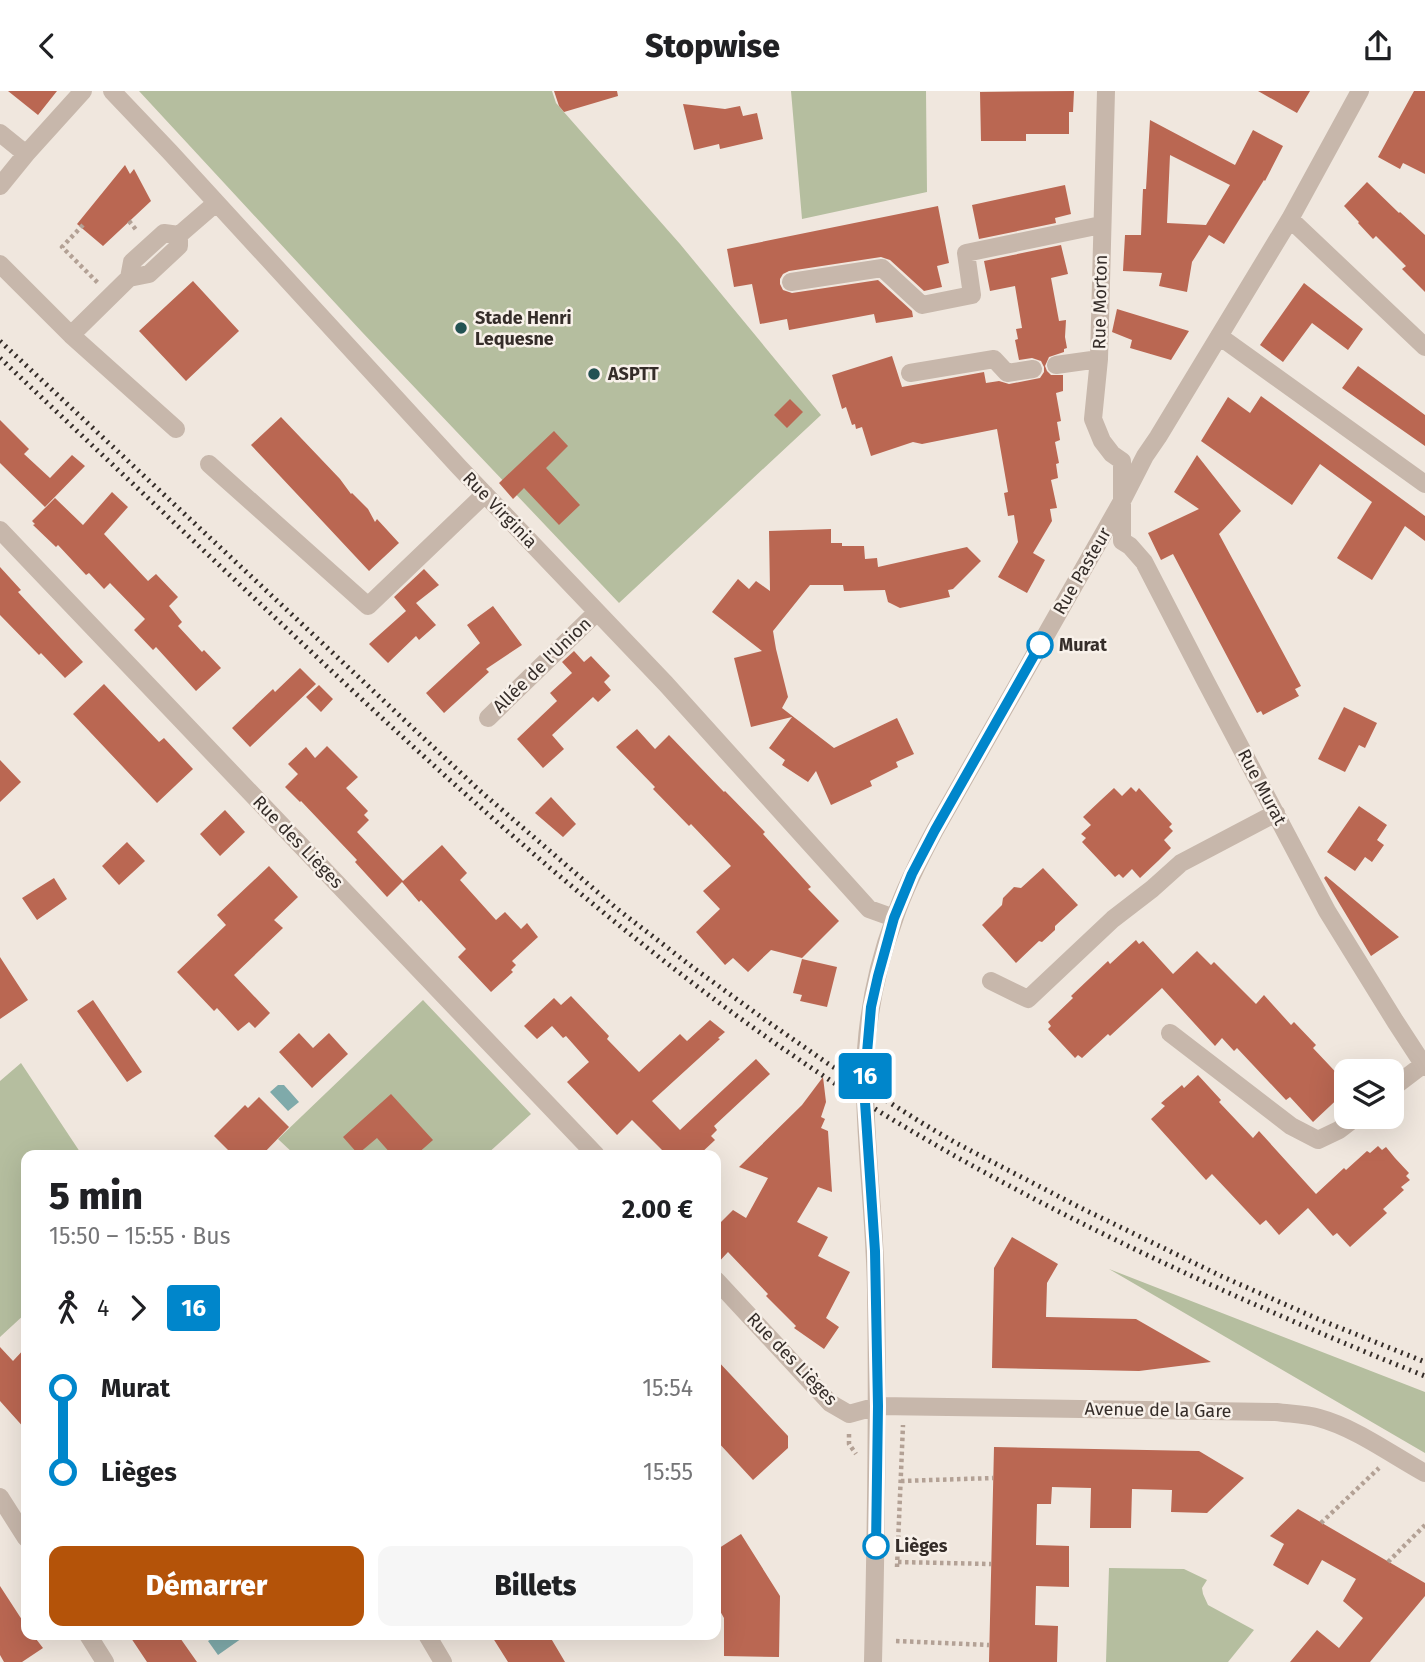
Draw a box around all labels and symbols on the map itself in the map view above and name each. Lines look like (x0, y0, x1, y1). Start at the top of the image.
street label: Rue Morton (1088, 254, 1112, 350)
place label: Stade Henri Lequesne (475, 307, 572, 350)
marker: Stade Henri Lequesne (453, 320, 469, 336)
place label: ASPTT (607, 363, 659, 385)
marker: ASPTT (586, 366, 602, 382)
street label: Rue Virginia (458, 467, 542, 553)
street label: Rue Pasteur (1048, 524, 1116, 618)
street label: Allée de l'Union (488, 613, 596, 717)
marker: Murat (1027, 632, 1053, 658)
place label: Murat (1059, 634, 1108, 656)
street label: Rue Murat (1233, 745, 1291, 829)
street label: Rue des Lièges (248, 791, 348, 893)
line badge: 16 (834, 1053, 896, 1099)
street label: Rue des Lièges (742, 1308, 842, 1410)
street label: Avenue de la Gare (1084, 1398, 1232, 1422)
marker: Lièges (863, 1533, 889, 1559)
place label: Lièges (895, 1535, 948, 1557)

